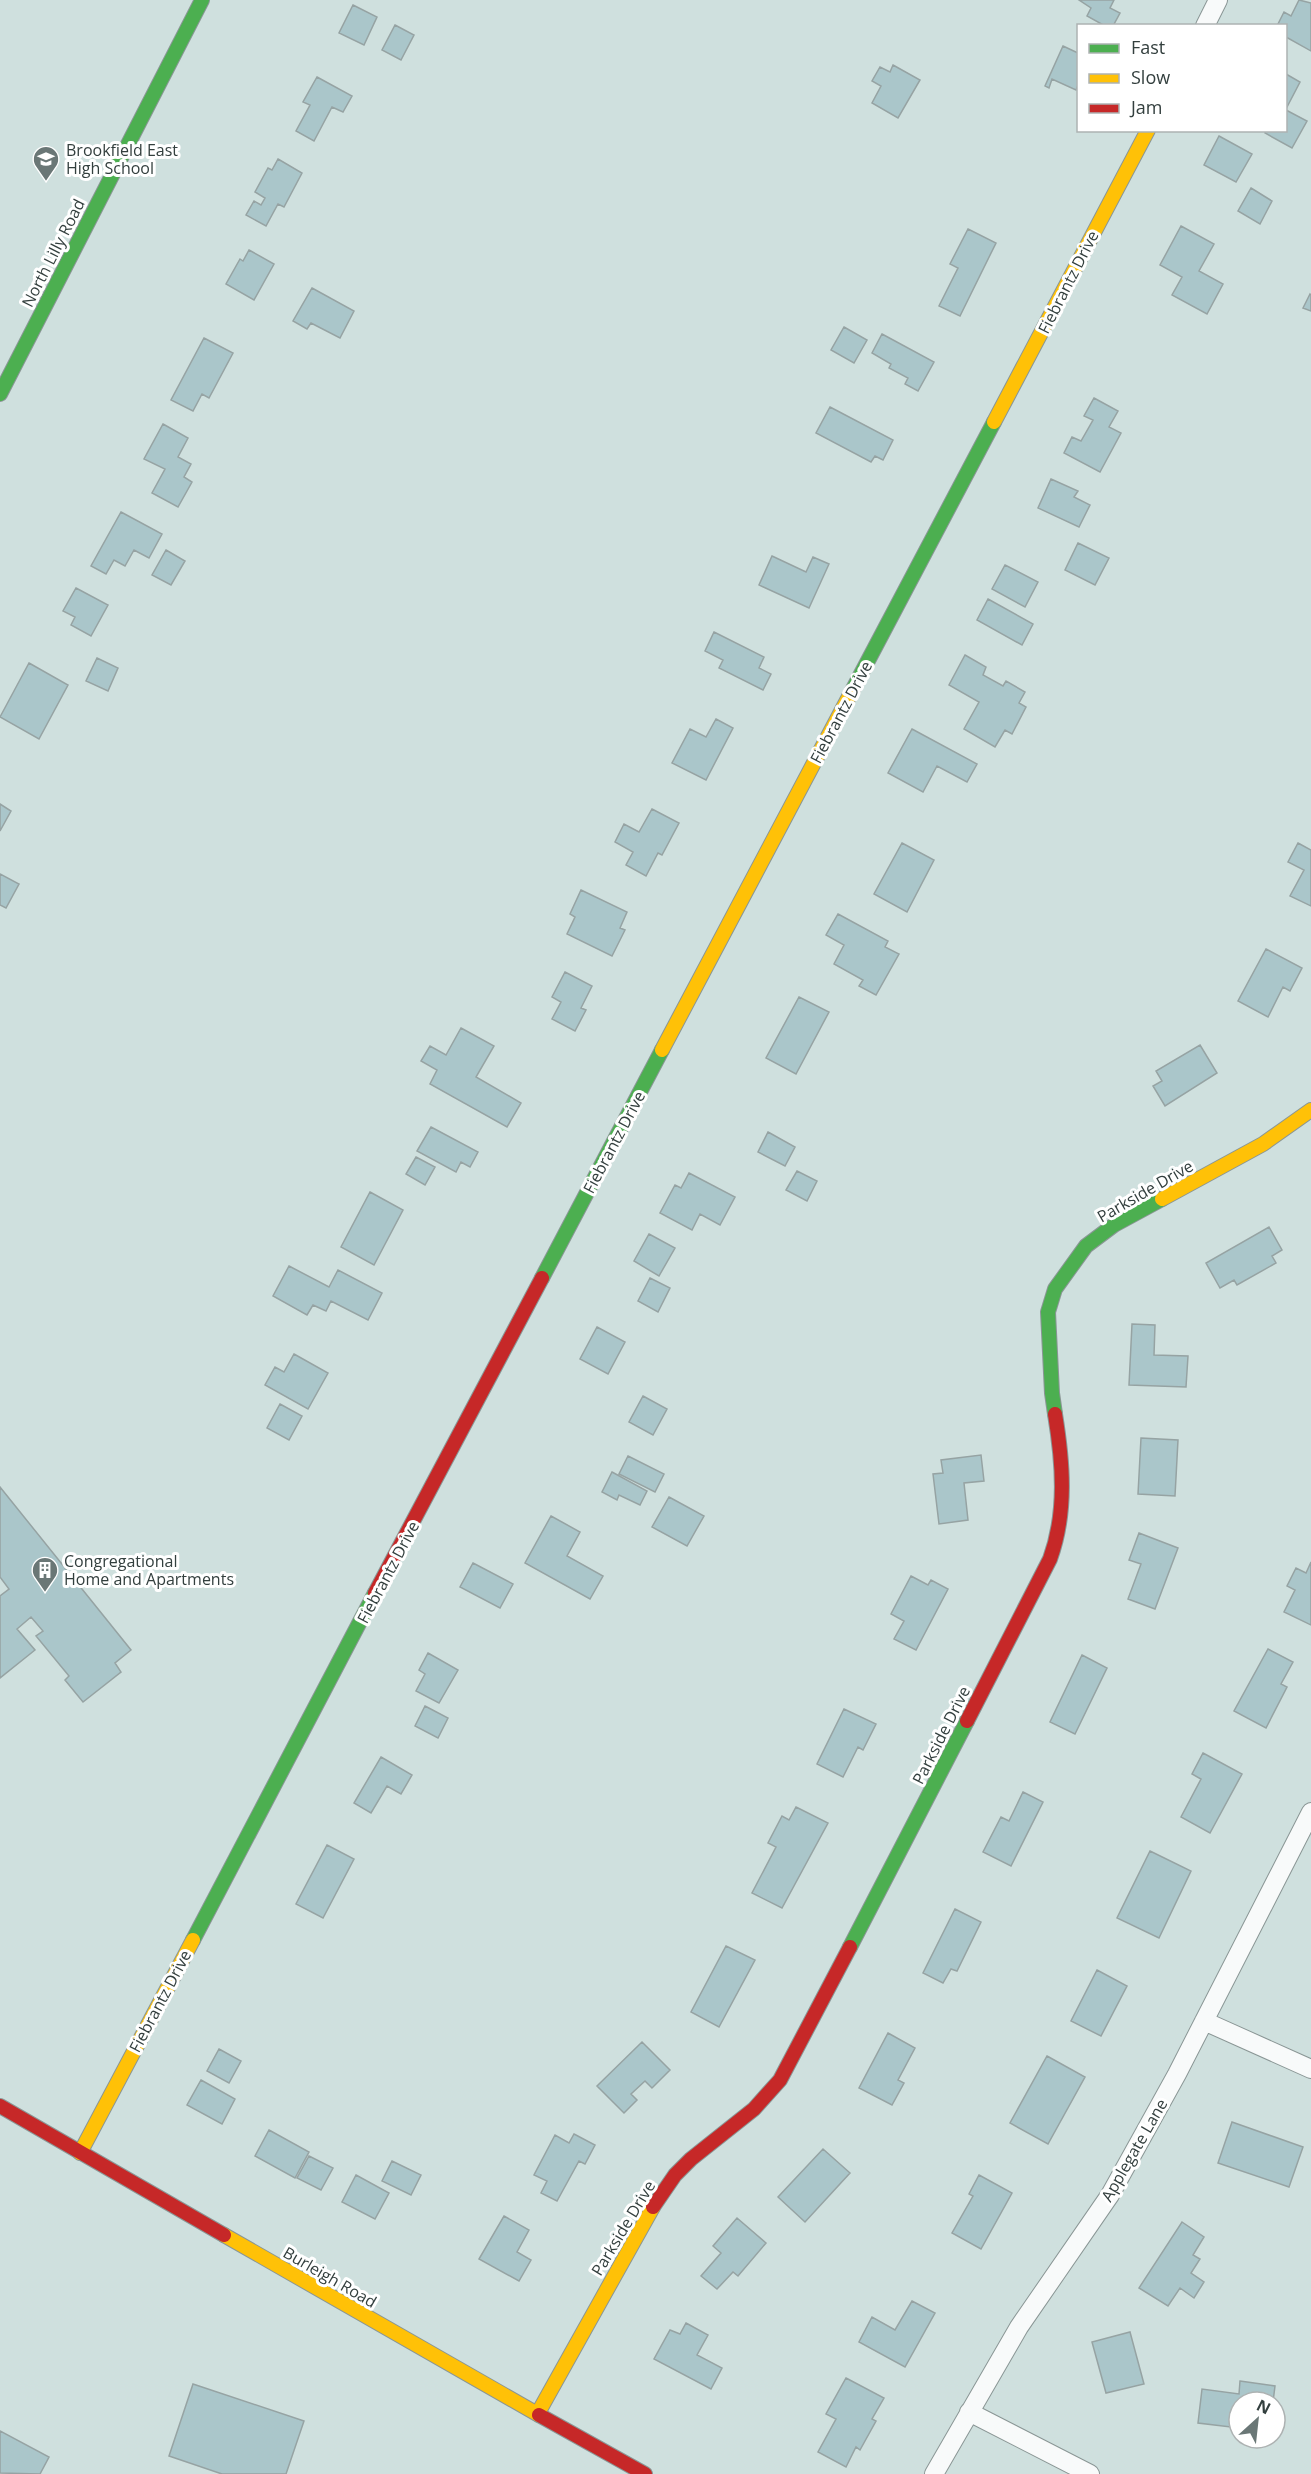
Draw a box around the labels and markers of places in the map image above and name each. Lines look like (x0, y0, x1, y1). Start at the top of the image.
place label: Brookfield East High School (66, 139, 178, 179)
school or university icon: Brookfield East High School (31, 144, 61, 182)
place label: Congregational Home and Apartments (64, 1550, 234, 1590)
building icon: Congregational Home and Apartments (30, 1555, 60, 1593)

